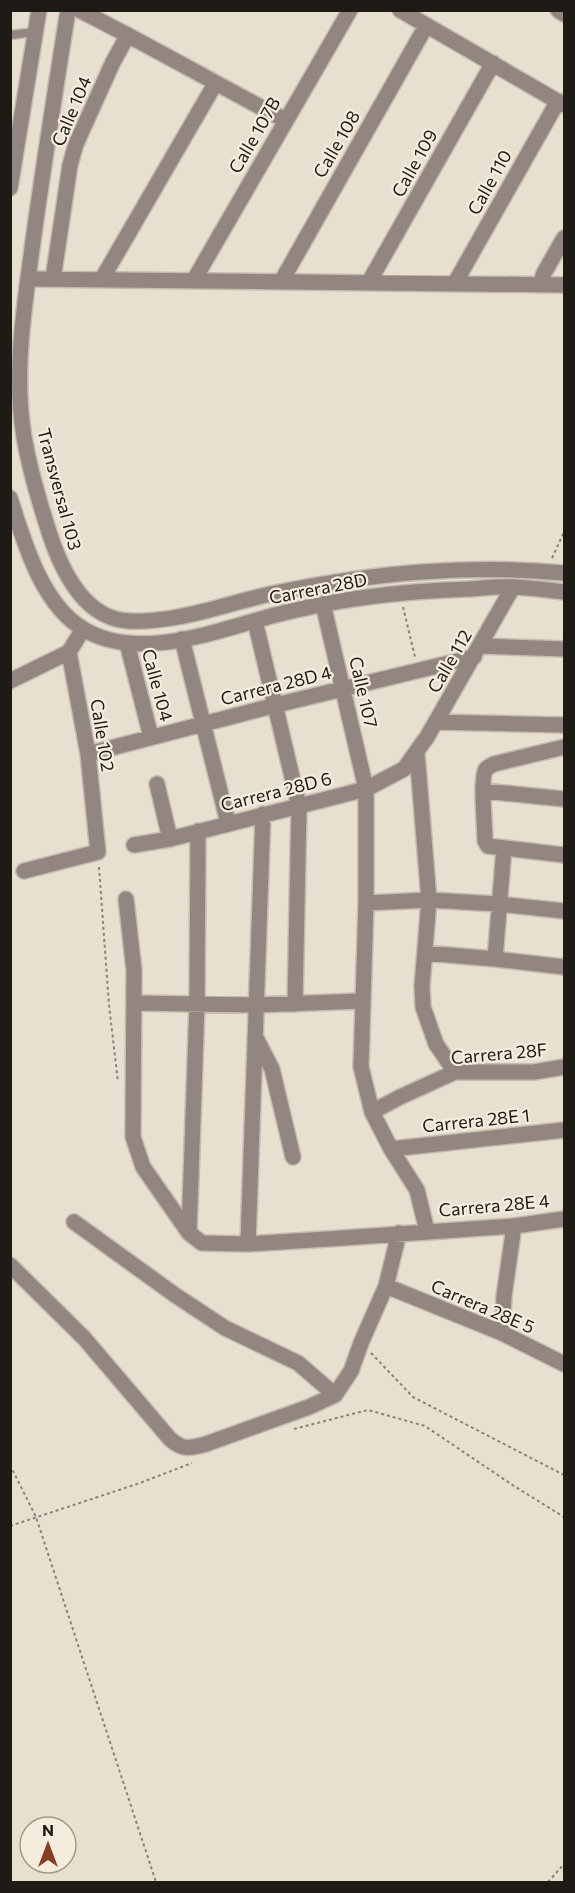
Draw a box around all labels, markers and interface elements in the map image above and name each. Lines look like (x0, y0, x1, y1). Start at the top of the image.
street label: Calle 104 (46, 72, 96, 149)
street label: Calle 107B (223, 93, 285, 177)
street label: Calle 108 (308, 106, 364, 182)
street label: Calle 109 (386, 125, 442, 201)
street label: Calle 110 (462, 146, 516, 218)
street label: Transversal 103 (33, 426, 87, 552)
street label: Carrera 28D (267, 568, 369, 608)
street label: Calle 112 (422, 626, 476, 696)
street label: Calle 104 (138, 646, 178, 724)
street label: Calle 107 (345, 654, 383, 730)
street label: Carrera 28D 4 (218, 661, 334, 709)
street label: Calle 102 (86, 697, 120, 773)
street label: Carrera 28D 6 (218, 767, 334, 815)
street label: Carrera 28F (450, 1038, 548, 1068)
street label: Carrera 28E 1 (421, 1103, 531, 1137)
street label: Carrera 28E 4 (438, 1189, 550, 1221)
street label: Carrera 28E 5 (428, 1274, 538, 1338)
north arrow (18, 1815, 78, 1875)
text: N (42, 1820, 54, 1839)

